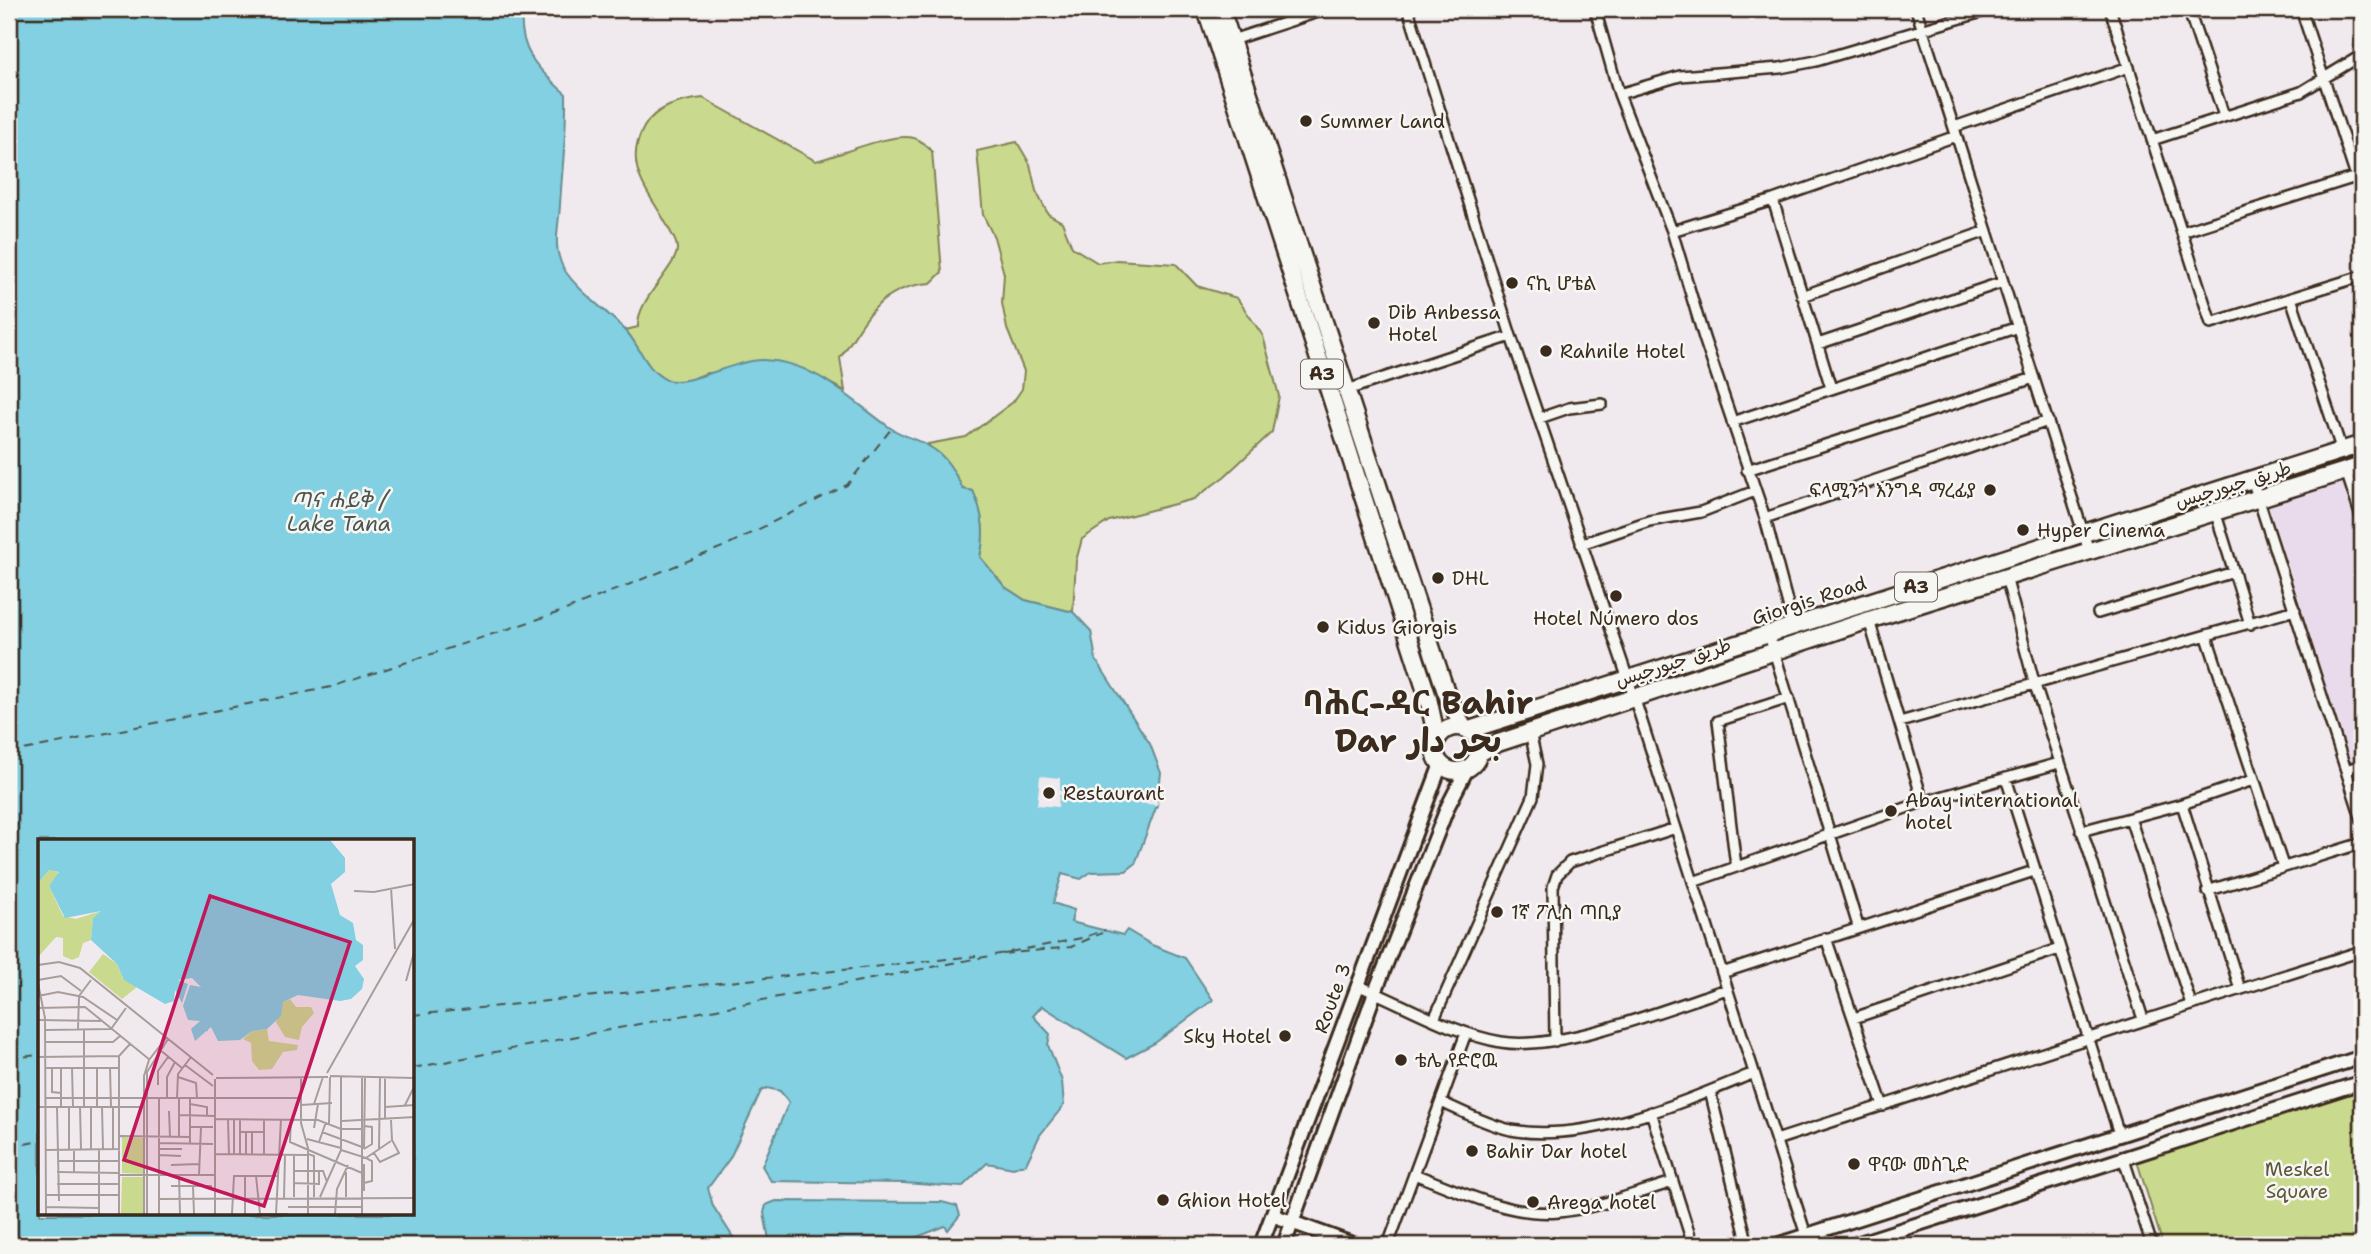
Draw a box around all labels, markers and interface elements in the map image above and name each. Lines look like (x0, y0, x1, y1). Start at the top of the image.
place label: Summer Land (1320, 109, 1445, 134)
marker: Summer Land (1298, 113, 1314, 129)
place label: ናኪ ሆቴል (1526, 271, 1596, 296)
marker: ናኪ ሆቴል (1504, 275, 1520, 291)
place label: Dib Anbessa Hotel (1388, 300, 1501, 347)
marker: Dib Anbessa Hotel (1366, 315, 1382, 331)
place label: Rahnile Hotel (1560, 339, 1685, 364)
marker: Rahnile Hotel (1538, 343, 1554, 359)
road number: A3 (1301, 360, 1343, 388)
street label: طريق جيورجيس (2172, 455, 2294, 514)
place label: ፍላሚንጎ እንግዳ ማረፊያ (1809, 478, 1976, 503)
marker: ፍላሚንጎ እንግዳ ማረፊያ (1982, 482, 1998, 498)
water label: ጣና ሐይቅ / Lake Tana (287, 486, 392, 538)
place label: Hyper Cinema (2037, 518, 2165, 543)
marker: Hyper Cinema (2015, 522, 2031, 538)
place label: DHL (1452, 566, 1489, 591)
marker: DHL (1430, 570, 1446, 586)
street label: Giorgis Road (1749, 570, 1870, 631)
road number: A3 (1895, 572, 1937, 602)
marker: Hotel Número dos (1608, 588, 1624, 604)
place label: Hotel Número dos (1533, 606, 1699, 631)
place label: Kidus Giorgis (1337, 615, 1457, 640)
marker: Kidus Giorgis (1315, 619, 1331, 635)
street label: طريق جيورجيس (1612, 632, 1734, 693)
district label: ባሕር-ዳር Bahir Dar بحر دار (1302, 680, 1534, 763)
place label: Restaurant (1063, 781, 1165, 806)
marker: Restaurant (1041, 785, 1057, 801)
place label: Abay international hotel (1905, 788, 2079, 835)
marker: Abay international hotel (1883, 803, 1899, 819)
inset map (38, 839, 415, 1216)
place label: 1ኛ ፖሊስ ጣቢያ (1511, 900, 1621, 925)
marker: 1ኛ ፖሊስ ጣቢያ (1489, 904, 1505, 920)
street label: Route 3 (1308, 959, 1357, 1037)
place label: Sky Hotel (1183, 1024, 1271, 1049)
marker: Sky Hotel (1277, 1028, 1293, 1044)
place label: ቴሌ የድሮዉ (1415, 1048, 1497, 1073)
marker: ቴሌ የድሮዉ (1393, 1052, 1409, 1068)
place label: Bahir Dar hotel (1486, 1139, 1627, 1164)
marker: Bahir Dar hotel (1464, 1143, 1480, 1159)
place label: ዋናው መስጊድ (1868, 1152, 1970, 1177)
marker: ዋናው መስጊድ (1846, 1156, 1862, 1172)
park label: Meskel Square (2265, 1157, 2329, 1204)
place label: Ghion Hotel (1177, 1188, 1287, 1213)
place label: Arega hotel (1547, 1190, 1656, 1215)
marker: Ghion Hotel (1155, 1192, 1171, 1208)
marker: Arega hotel (1525, 1194, 1541, 1210)

